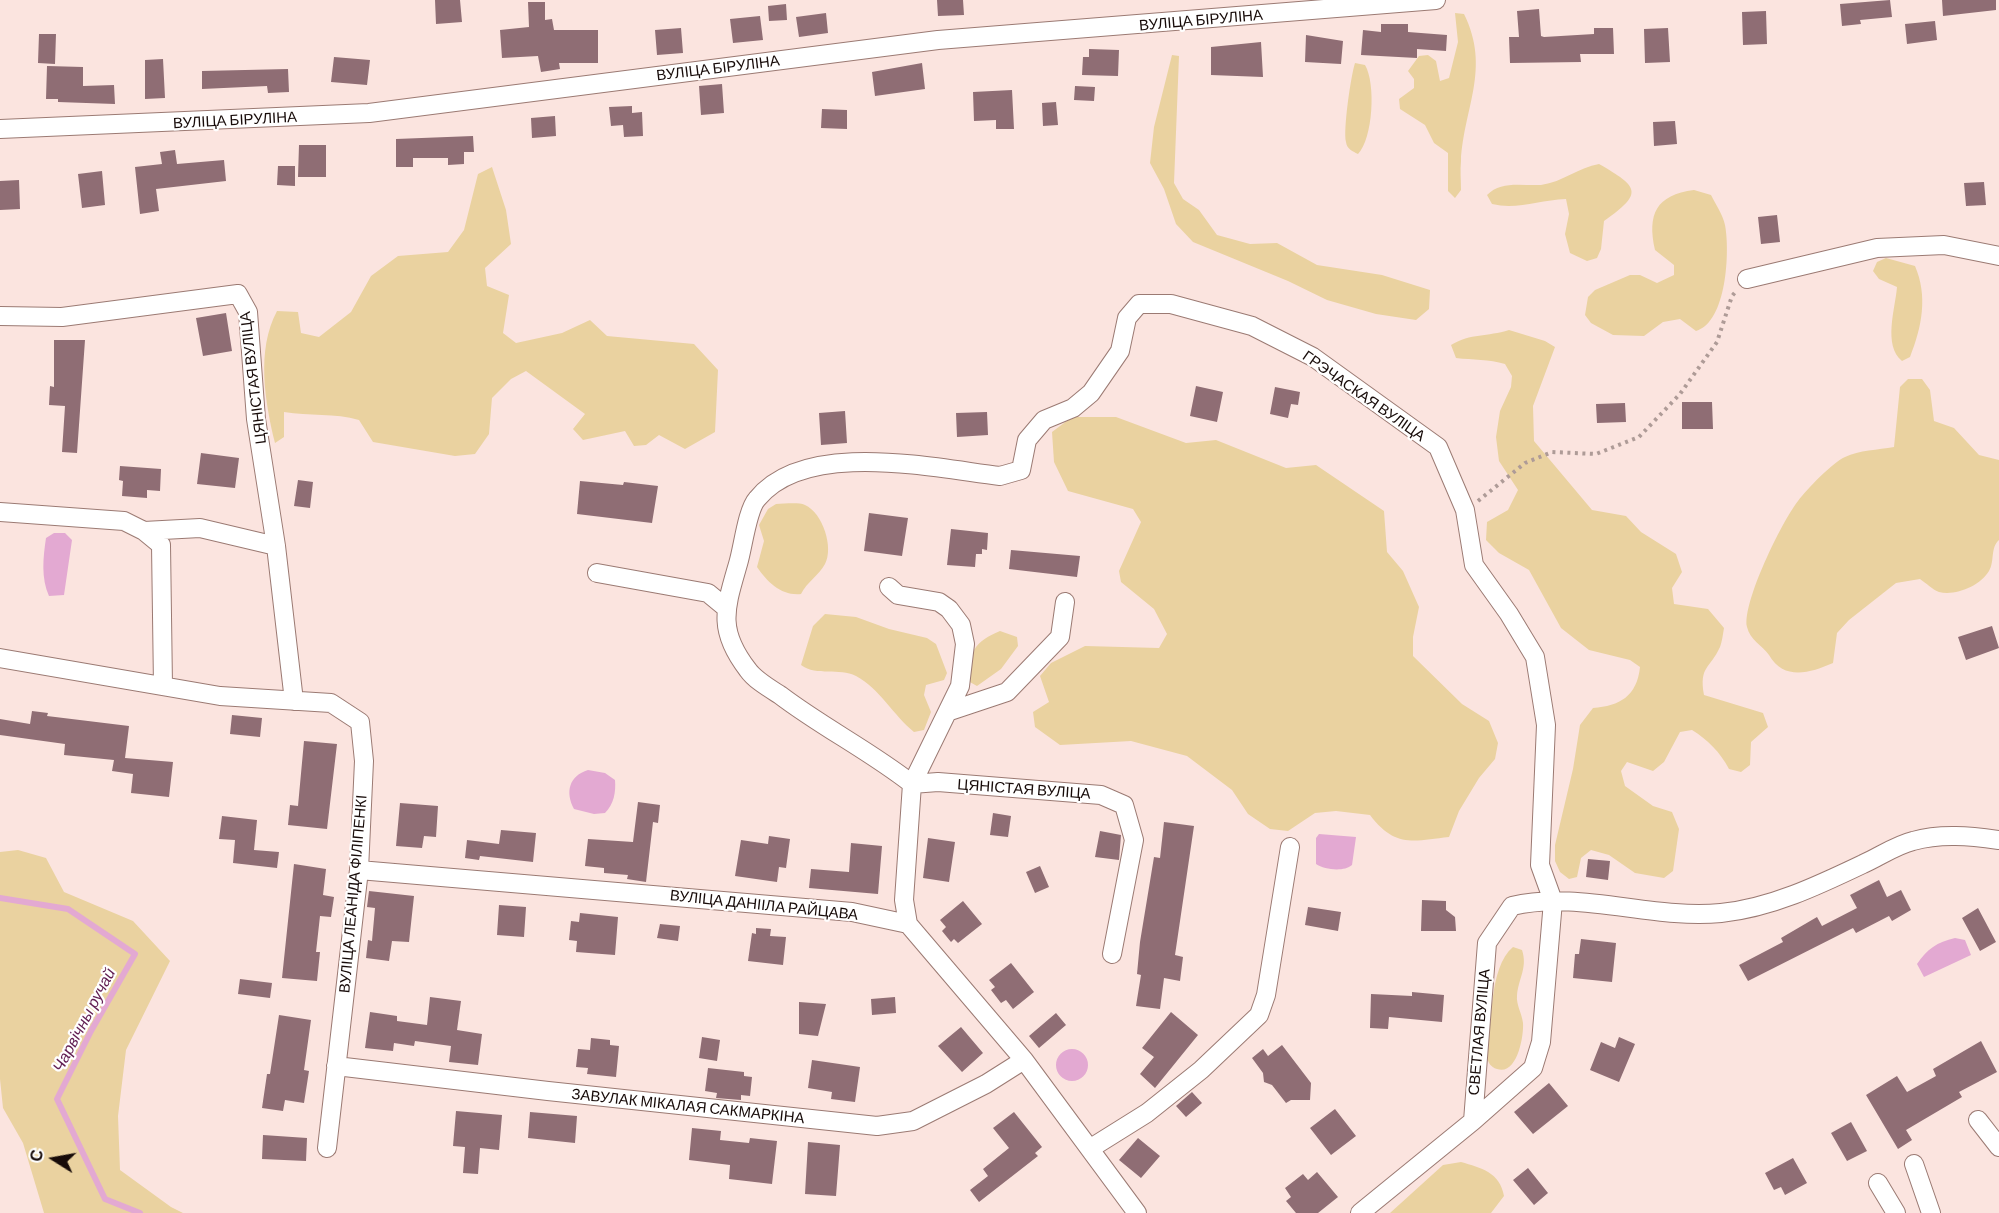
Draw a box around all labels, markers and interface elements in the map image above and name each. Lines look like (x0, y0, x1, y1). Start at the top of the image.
street label: ВУЛІЦА БІРУЛІНА (1138, 6, 1264, 34)
street label: ВУЛІЦА БІРУЛІНА (655, 51, 781, 85)
street label: ВУЛІЦА БІРУЛІНА (173, 108, 297, 132)
street label: ЦЯНІСТАЯ ВУЛІЦА (236, 311, 270, 445)
street label: ГРЭЧАСКАЯ ВУЛІЦА (1299, 347, 1429, 445)
street label: ЦЯНІСТАЯ ВУЛІЦА (957, 775, 1091, 803)
street label: ВУЛІЦА ЛЕАНІДА ФІЛІПЕНКІ (335, 794, 371, 994)
street label: ВУЛІЦА ДАНІІЛА РАЙЦАВА (669, 886, 859, 924)
water label: Чарвічны ручай (49, 965, 119, 1075)
street label: СВЕТЛАЯ ВУЛІЦА (1464, 968, 1494, 1096)
street label: ЗАВУЛАК МІКАЛАЯ САКМАРКІНА (571, 1085, 805, 1127)
north arrow (24, 1129, 84, 1189)
text: С (25, 1148, 46, 1163)

